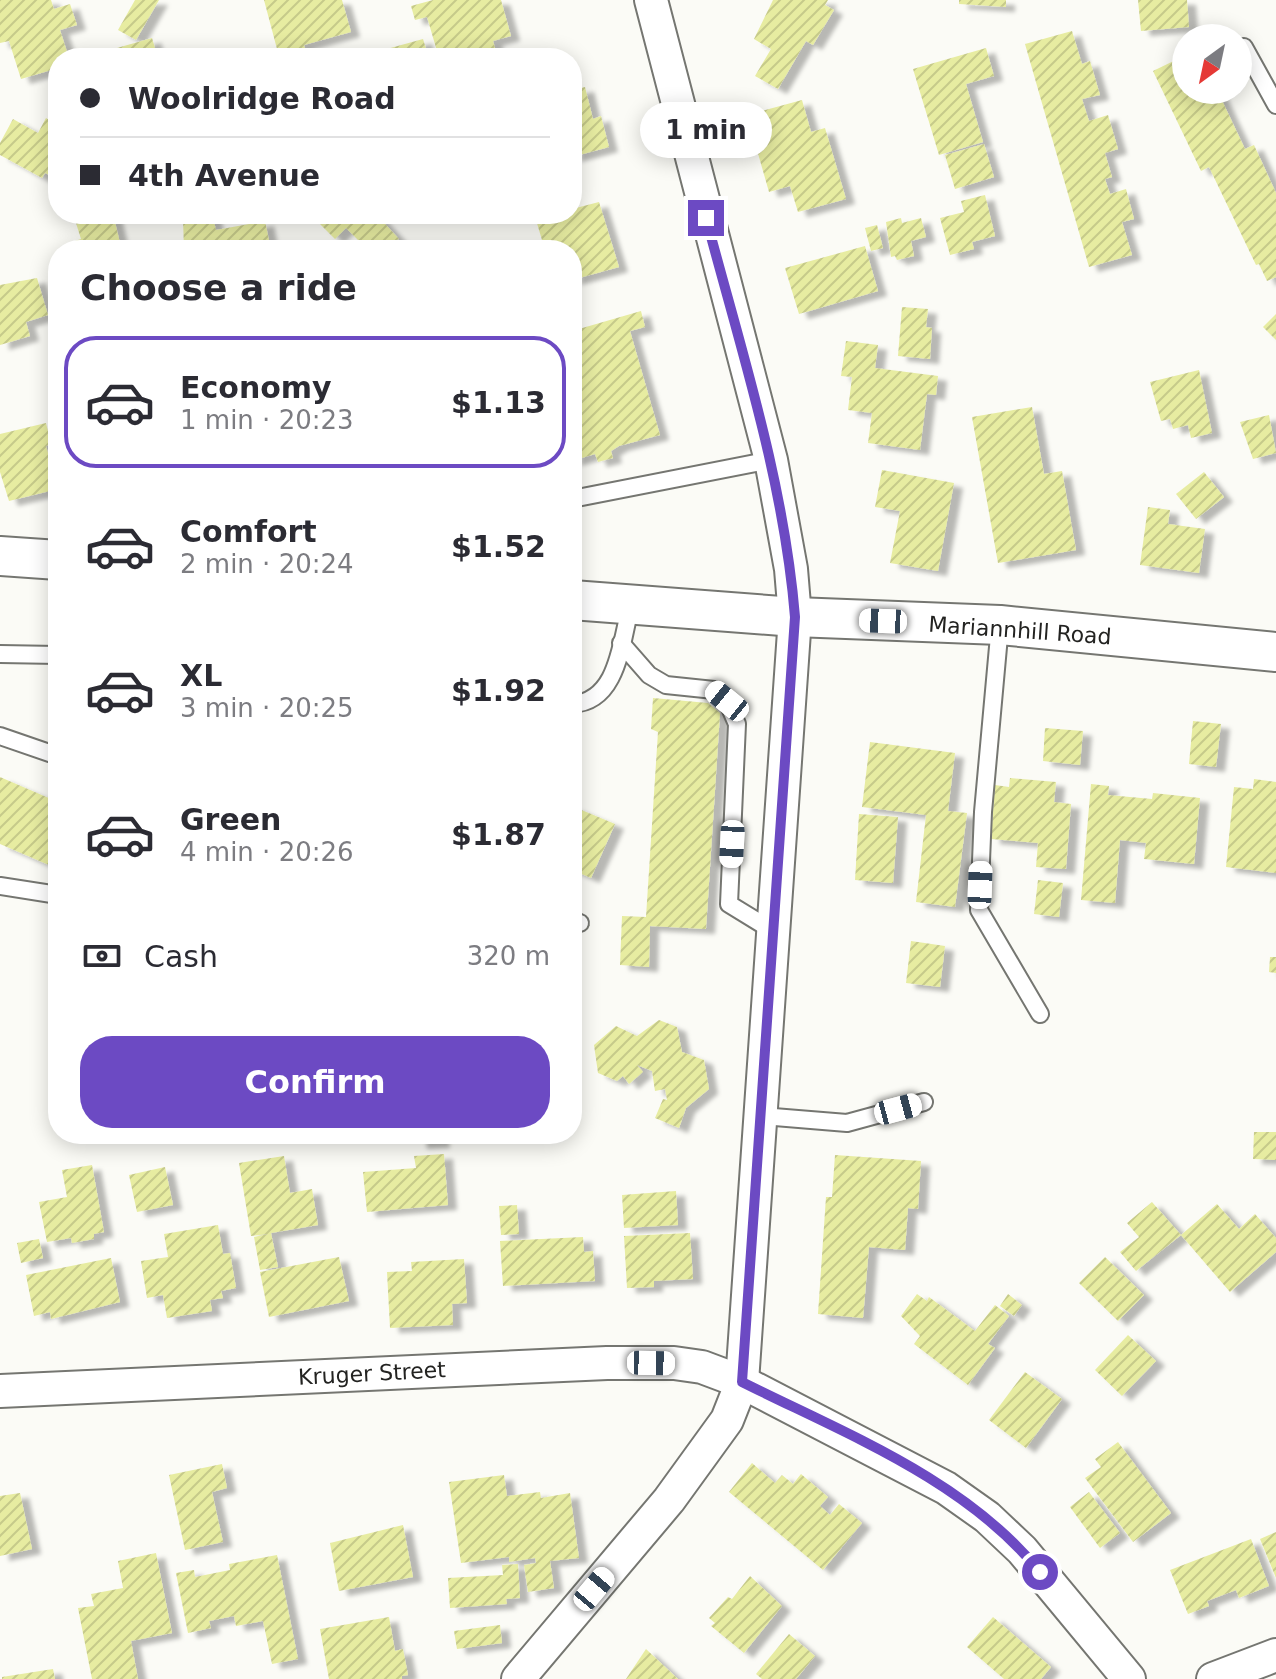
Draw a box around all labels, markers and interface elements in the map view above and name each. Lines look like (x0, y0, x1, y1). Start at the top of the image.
north arrow (1172, 24, 1252, 104)
map controls (1172, 24, 1252, 104)
text: Woolridge Road (128, 81, 396, 116)
callout: 1 min (640, 102, 772, 158)
text: 1 min (665, 115, 747, 145)
text: 4th Avenue (128, 158, 320, 193)
route end (688, 200, 724, 236)
text: Choose a ride (80, 267, 357, 308)
icon: car (84, 366, 156, 438)
text: Economy (180, 370, 332, 405)
text: $1.13 (451, 385, 546, 420)
text: 1 min · 20:23 (180, 405, 354, 435)
icon: car (84, 510, 156, 582)
text: Comfort (180, 514, 317, 549)
text: $1.52 (451, 529, 546, 564)
text: 2 min · 20:24 (180, 549, 354, 579)
car (859, 608, 907, 634)
street label: Mariannhill Road (928, 612, 1112, 649)
icon: car (84, 654, 156, 726)
text: XL (180, 658, 222, 693)
text: $1.92 (451, 673, 546, 708)
car (701, 677, 753, 725)
text: 3 min · 20:25 (180, 693, 354, 723)
icon: car (84, 798, 156, 870)
text: Green (180, 802, 281, 837)
text: $1.87 (451, 817, 546, 852)
car (719, 819, 745, 869)
text: 4 min · 20:26 (180, 837, 354, 867)
car (967, 861, 993, 909)
icon: cash (80, 934, 124, 978)
text: Cash (144, 939, 218, 974)
text: 320 m (467, 941, 550, 971)
button: Confirm (80, 1036, 550, 1128)
car (872, 1091, 924, 1127)
car (627, 1351, 675, 1375)
street label: Kruger Street (298, 1357, 447, 1390)
route start (1022, 1554, 1058, 1590)
car (569, 1563, 619, 1615)

